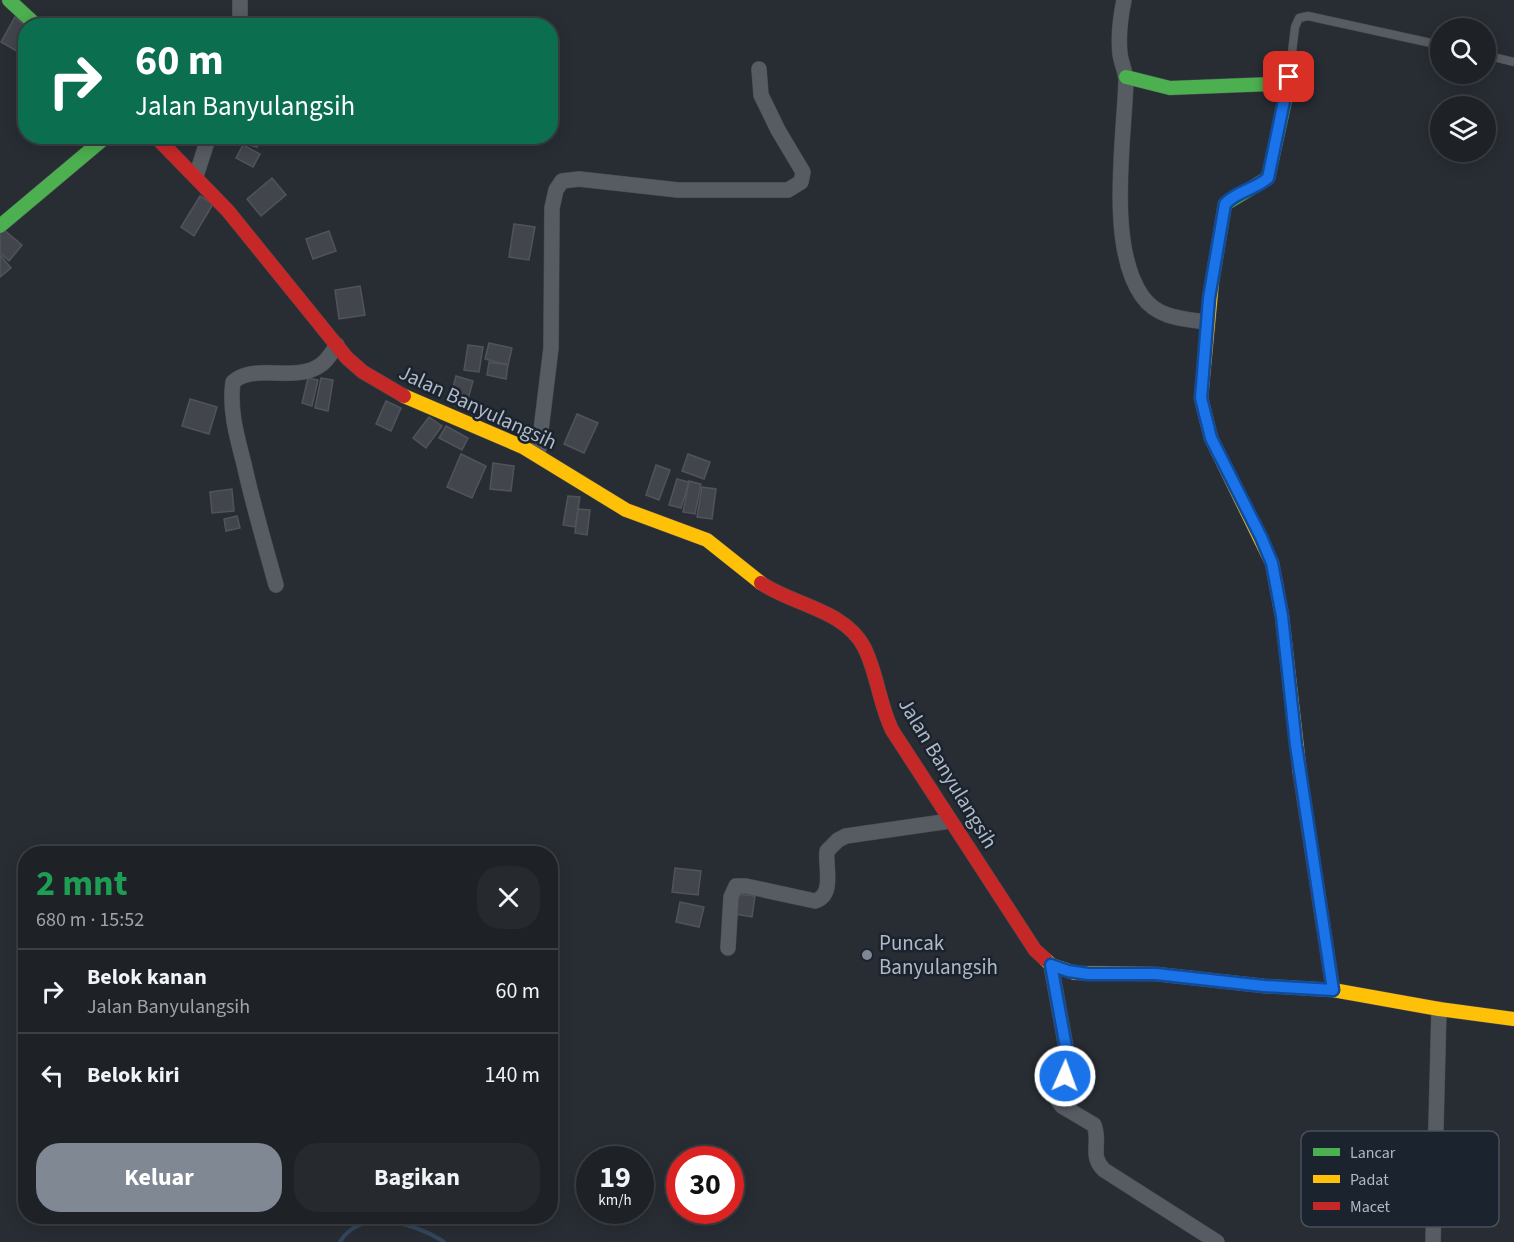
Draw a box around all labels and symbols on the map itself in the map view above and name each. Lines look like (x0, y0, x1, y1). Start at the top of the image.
pin (1263, 51, 1314, 102)
street label: Jalan Banyulangsih (394, 357, 562, 457)
street label: Jalan Banyulangsih (891, 692, 1005, 854)
place label: Puncak Banyulangsih (879, 928, 998, 982)
marker: Puncak Banyulangsih (860, 948, 874, 962)
position arrow (1033, 1044, 1097, 1108)
legend (1301, 1131, 1499, 1227)
text: Lancar (1350, 1142, 1396, 1164)
speed limit sign: 30 (666, 1146, 744, 1224)
text: Padat (1350, 1169, 1389, 1191)
text: Macet (1350, 1196, 1390, 1218)

